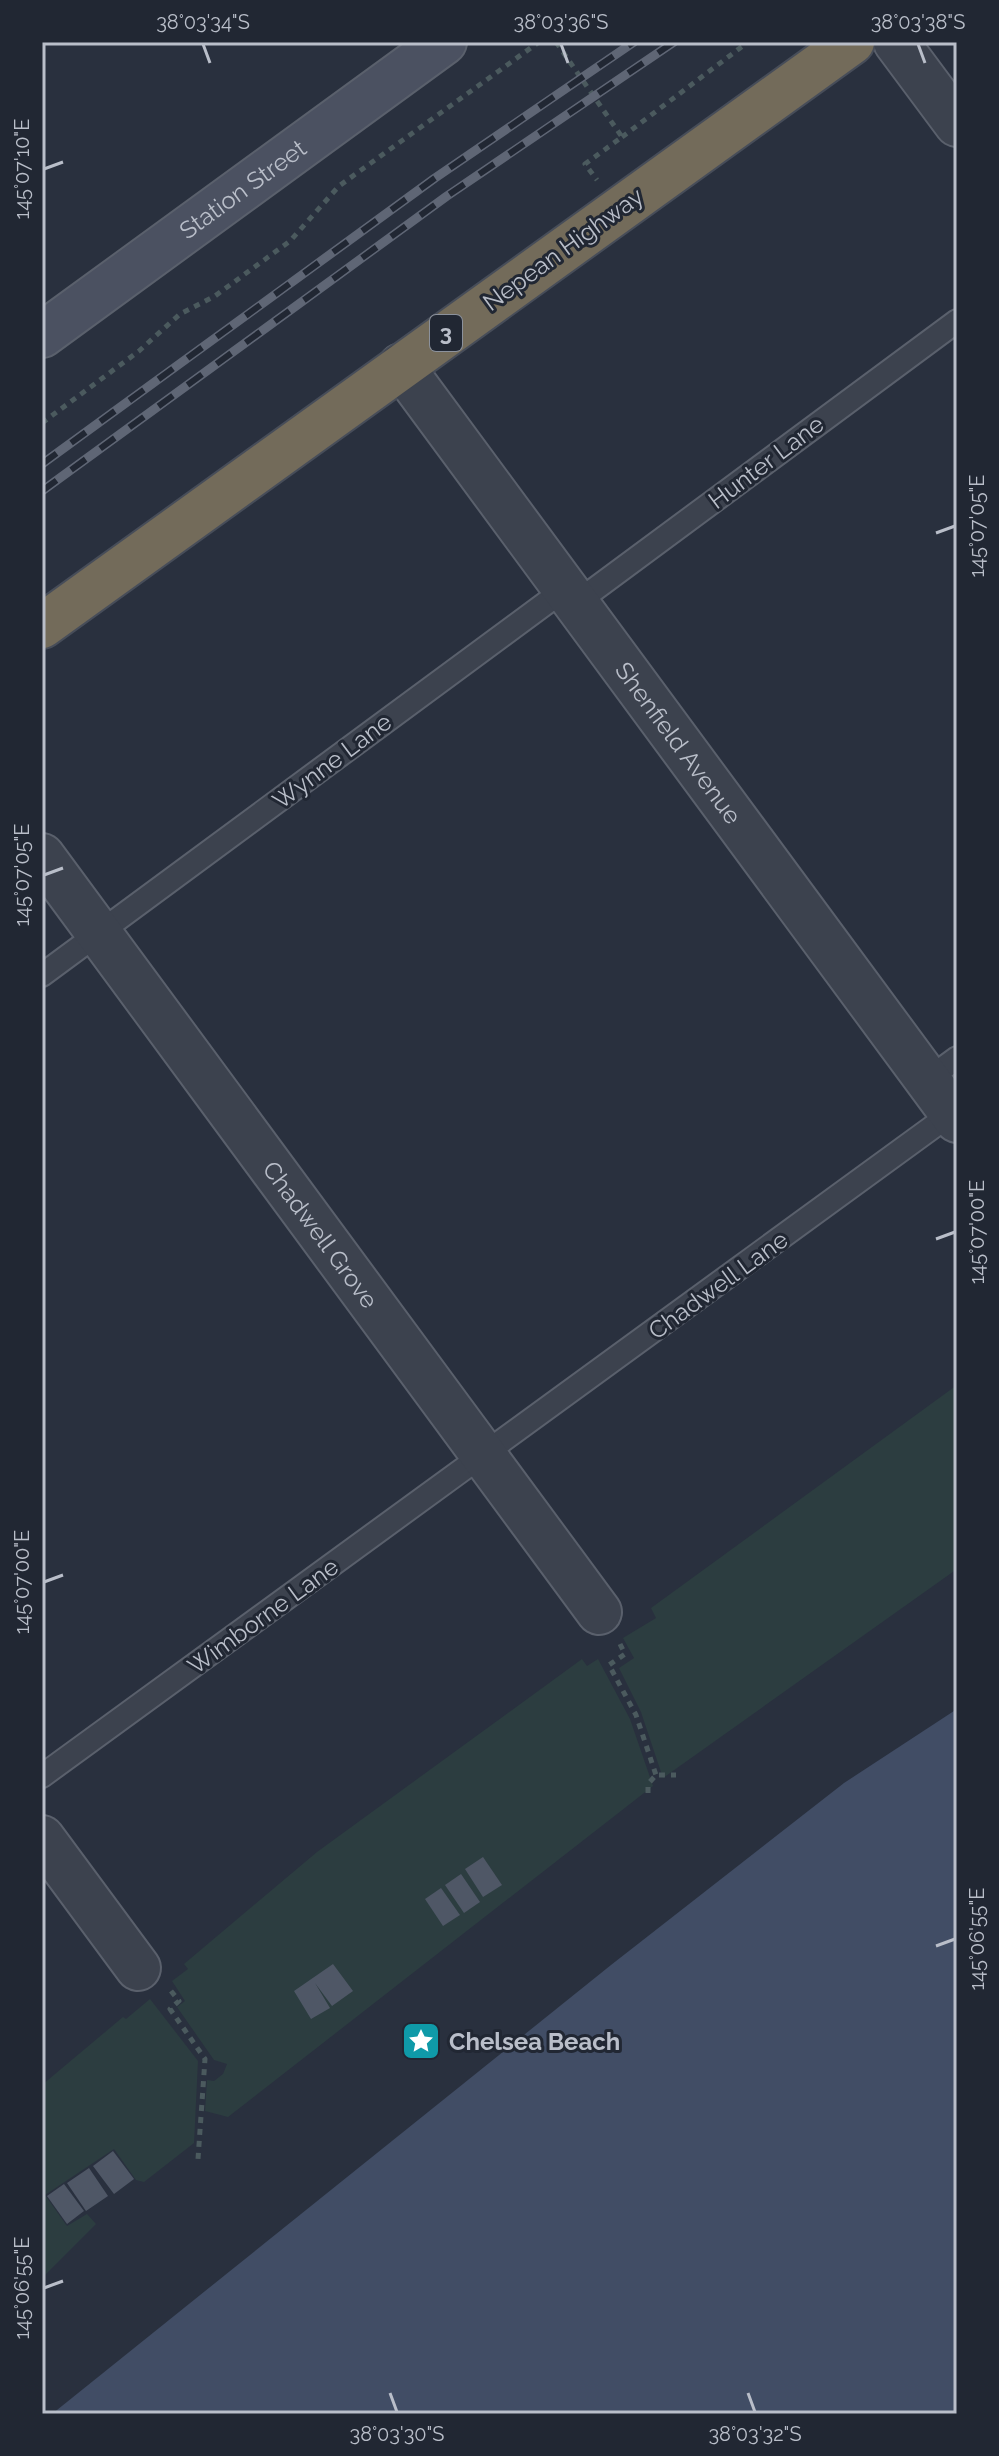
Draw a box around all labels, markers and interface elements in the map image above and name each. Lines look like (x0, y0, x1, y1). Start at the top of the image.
text: 38°03'34"S (156, 10, 250, 34)
text: 38°03'36"S (514, 10, 608, 34)
text: 38°03'38"S (871, 10, 965, 34)
text: 145°07'10"E (10, 119, 34, 219)
street label: Station Street (173, 133, 311, 245)
street label: Nepean Highway (477, 181, 649, 317)
road number: 3 (430, 315, 462, 351)
street label: Hunter Lane (703, 409, 829, 515)
text: 145°07'05"E (965, 474, 989, 578)
street label: Shenfield Avenue (610, 656, 748, 829)
street label: Wynne Lane (267, 707, 397, 815)
text: 145°07'05"E (10, 823, 34, 927)
street label: Chadwell Grove (257, 1155, 385, 1314)
text: 145°07'00"E (965, 1180, 989, 1284)
street label: Chadwell Lane (643, 1225, 793, 1345)
text: 145°07'00"E (10, 1530, 34, 1634)
street label: Wimborne Lane (182, 1552, 344, 1680)
text: 145°06'55"E (965, 1887, 989, 1991)
place icon: Chelsea Beach (400, 2020, 442, 2062)
place label: Chelsea Beach (449, 2027, 620, 2056)
text: 145°06'55"E (10, 2236, 34, 2340)
text: 38°03'30"S (350, 2422, 444, 2446)
text: 38°03'32"S (708, 2422, 802, 2446)

